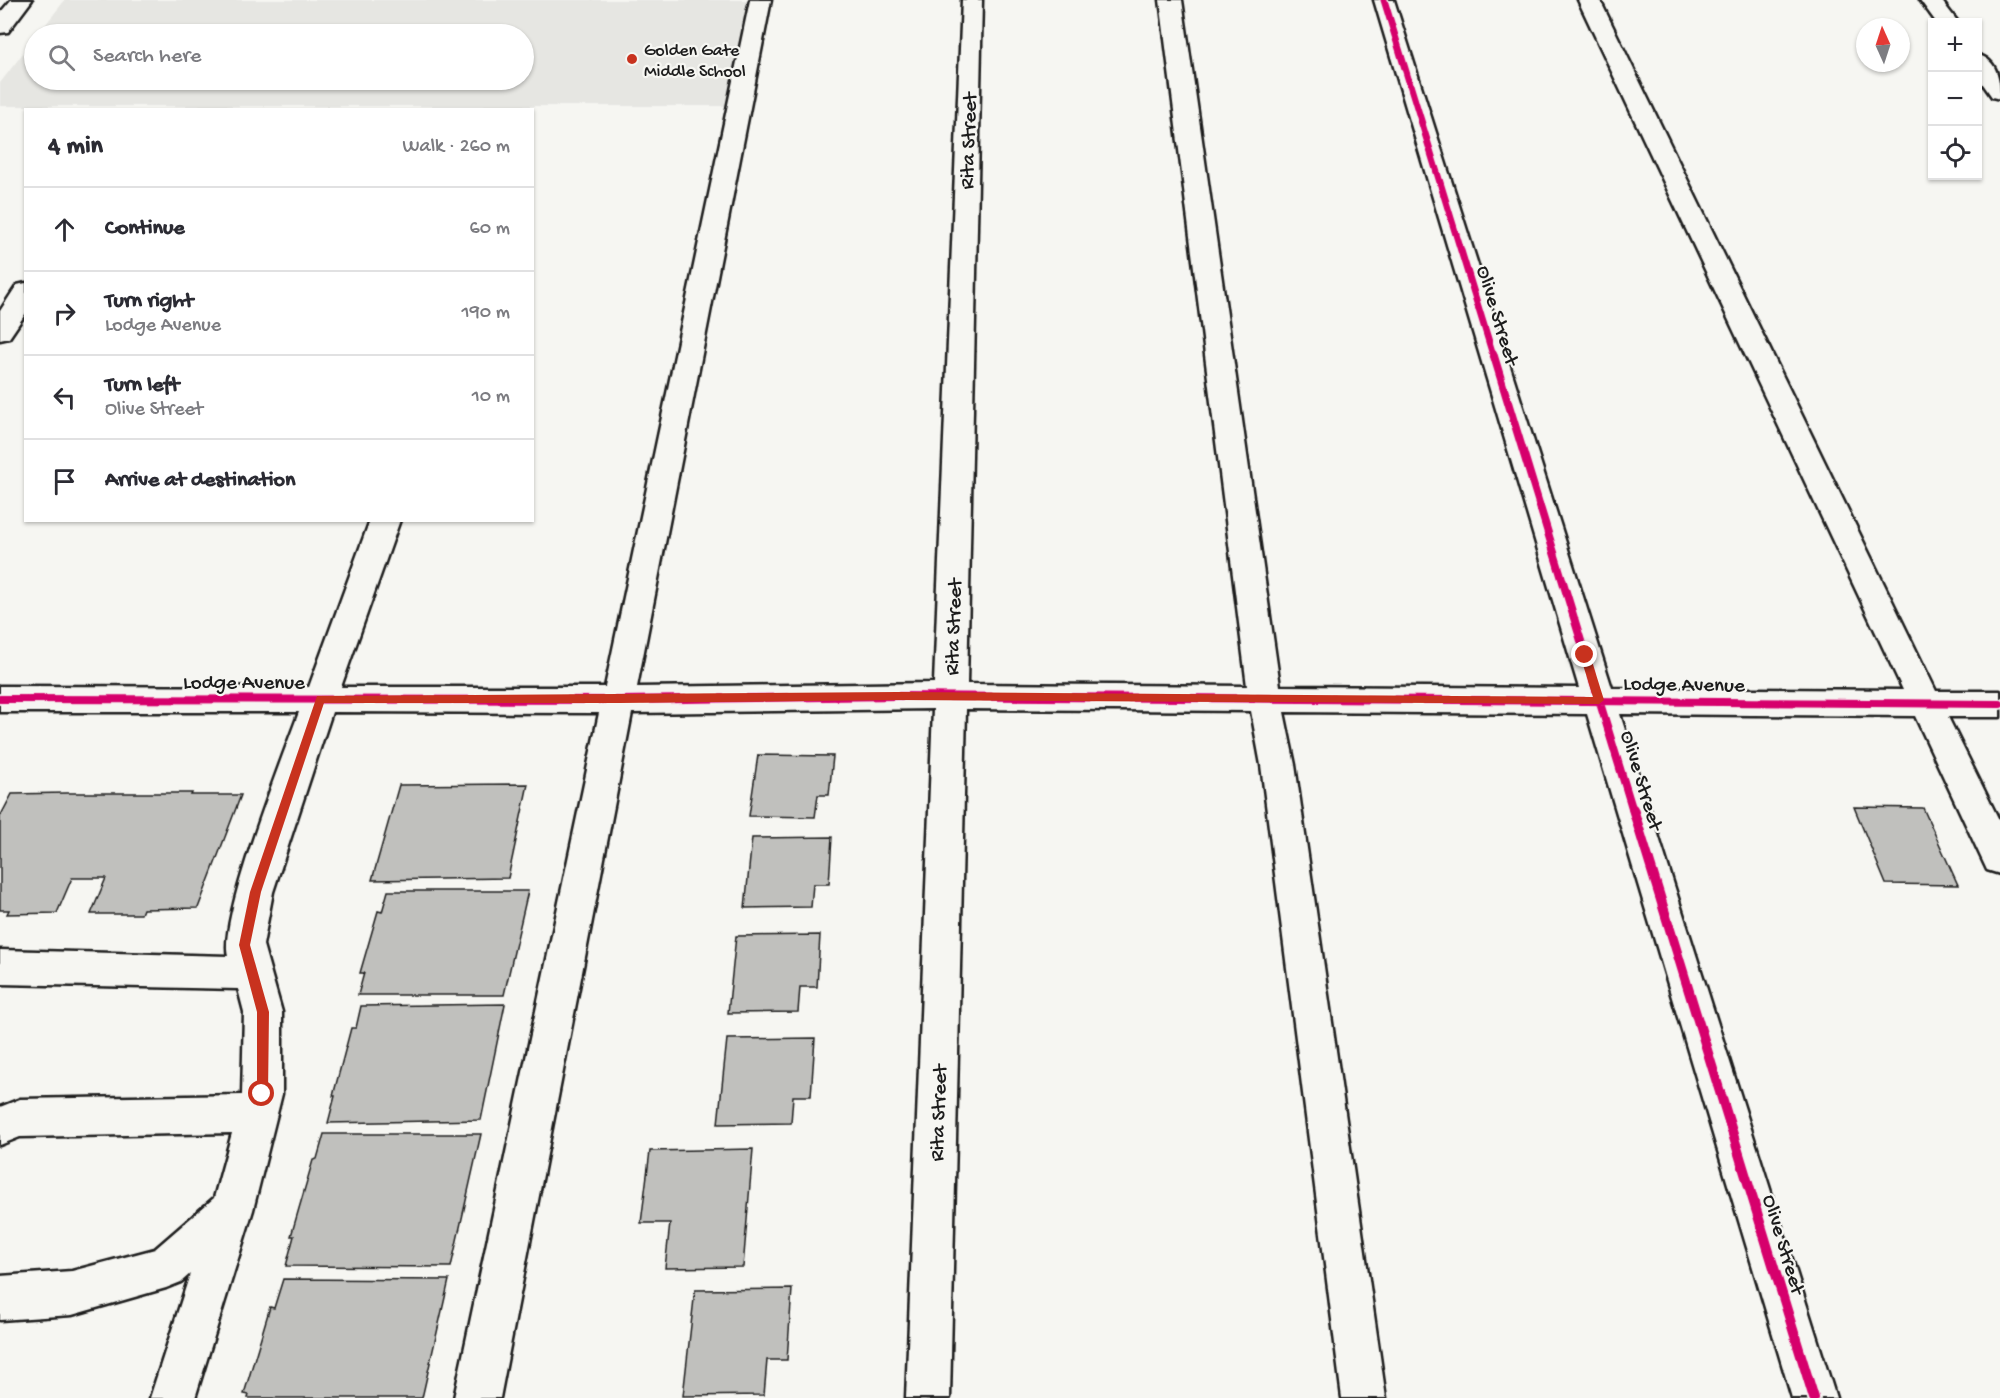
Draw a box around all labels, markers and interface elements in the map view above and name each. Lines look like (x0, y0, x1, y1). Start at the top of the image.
north arrow (1856, 18, 1910, 72)
map controls (1928, 18, 1982, 180)
button: + (1928, 18, 1982, 72)
search box (24, 24, 534, 90)
icon: search (45, 41, 78, 74)
place label: Golden Gate Middle School (644, 41, 746, 83)
text: Search here (93, 44, 201, 70)
marker: Golden Gate Middle School (625, 52, 639, 66)
button: − (1928, 72, 1982, 126)
street label: Rita Street (956, 90, 985, 190)
button: locate (1928, 126, 1982, 180)
text: 4 min (48, 132, 103, 163)
text: Walk · 260 m (403, 136, 510, 159)
icon: ahead (48, 213, 81, 246)
text: Continue (105, 216, 185, 242)
text: 60 m (470, 218, 510, 241)
street label: Olive Street (1469, 263, 1523, 371)
text: Turn right (105, 289, 193, 315)
icon: right (48, 297, 81, 330)
text: 190 m (462, 302, 510, 325)
text: Lodge Avenue (105, 315, 221, 338)
text: Turn left (105, 373, 179, 399)
icon: left (48, 381, 81, 414)
text: 10 m (472, 386, 510, 409)
text: Olive Street (105, 399, 203, 422)
icon: arrive (48, 465, 81, 498)
text: Arrive at destination (105, 468, 295, 494)
street label: Rita Street (941, 576, 970, 676)
route end (1571, 641, 1597, 667)
street label: Lodge Avenue (183, 672, 306, 697)
street label: Lodge Avenue (1623, 673, 1746, 700)
street label: Olive Street (1613, 728, 1667, 836)
street label: Rita Street (926, 1062, 955, 1162)
route start (248, 1080, 274, 1106)
street label: Olive Street (1755, 1192, 1809, 1300)

